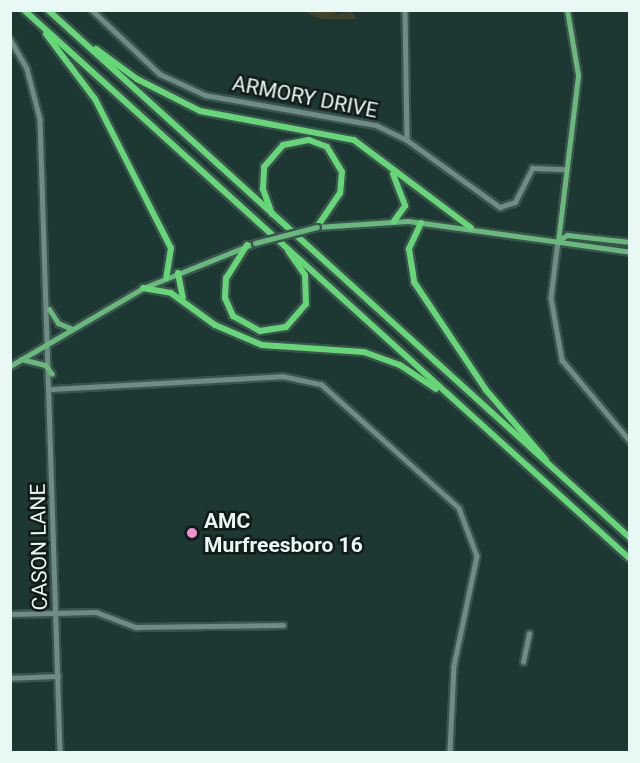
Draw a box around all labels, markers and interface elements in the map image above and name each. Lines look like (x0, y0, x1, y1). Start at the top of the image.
street label: ARMORY DRIVE (230, 71, 380, 123)
street label: CASON LANE (25, 483, 53, 611)
place label: AMC Murfreesboro 16 (204, 508, 363, 558)
marker: AMC Murfreesboro 16 (185, 526, 199, 540)

